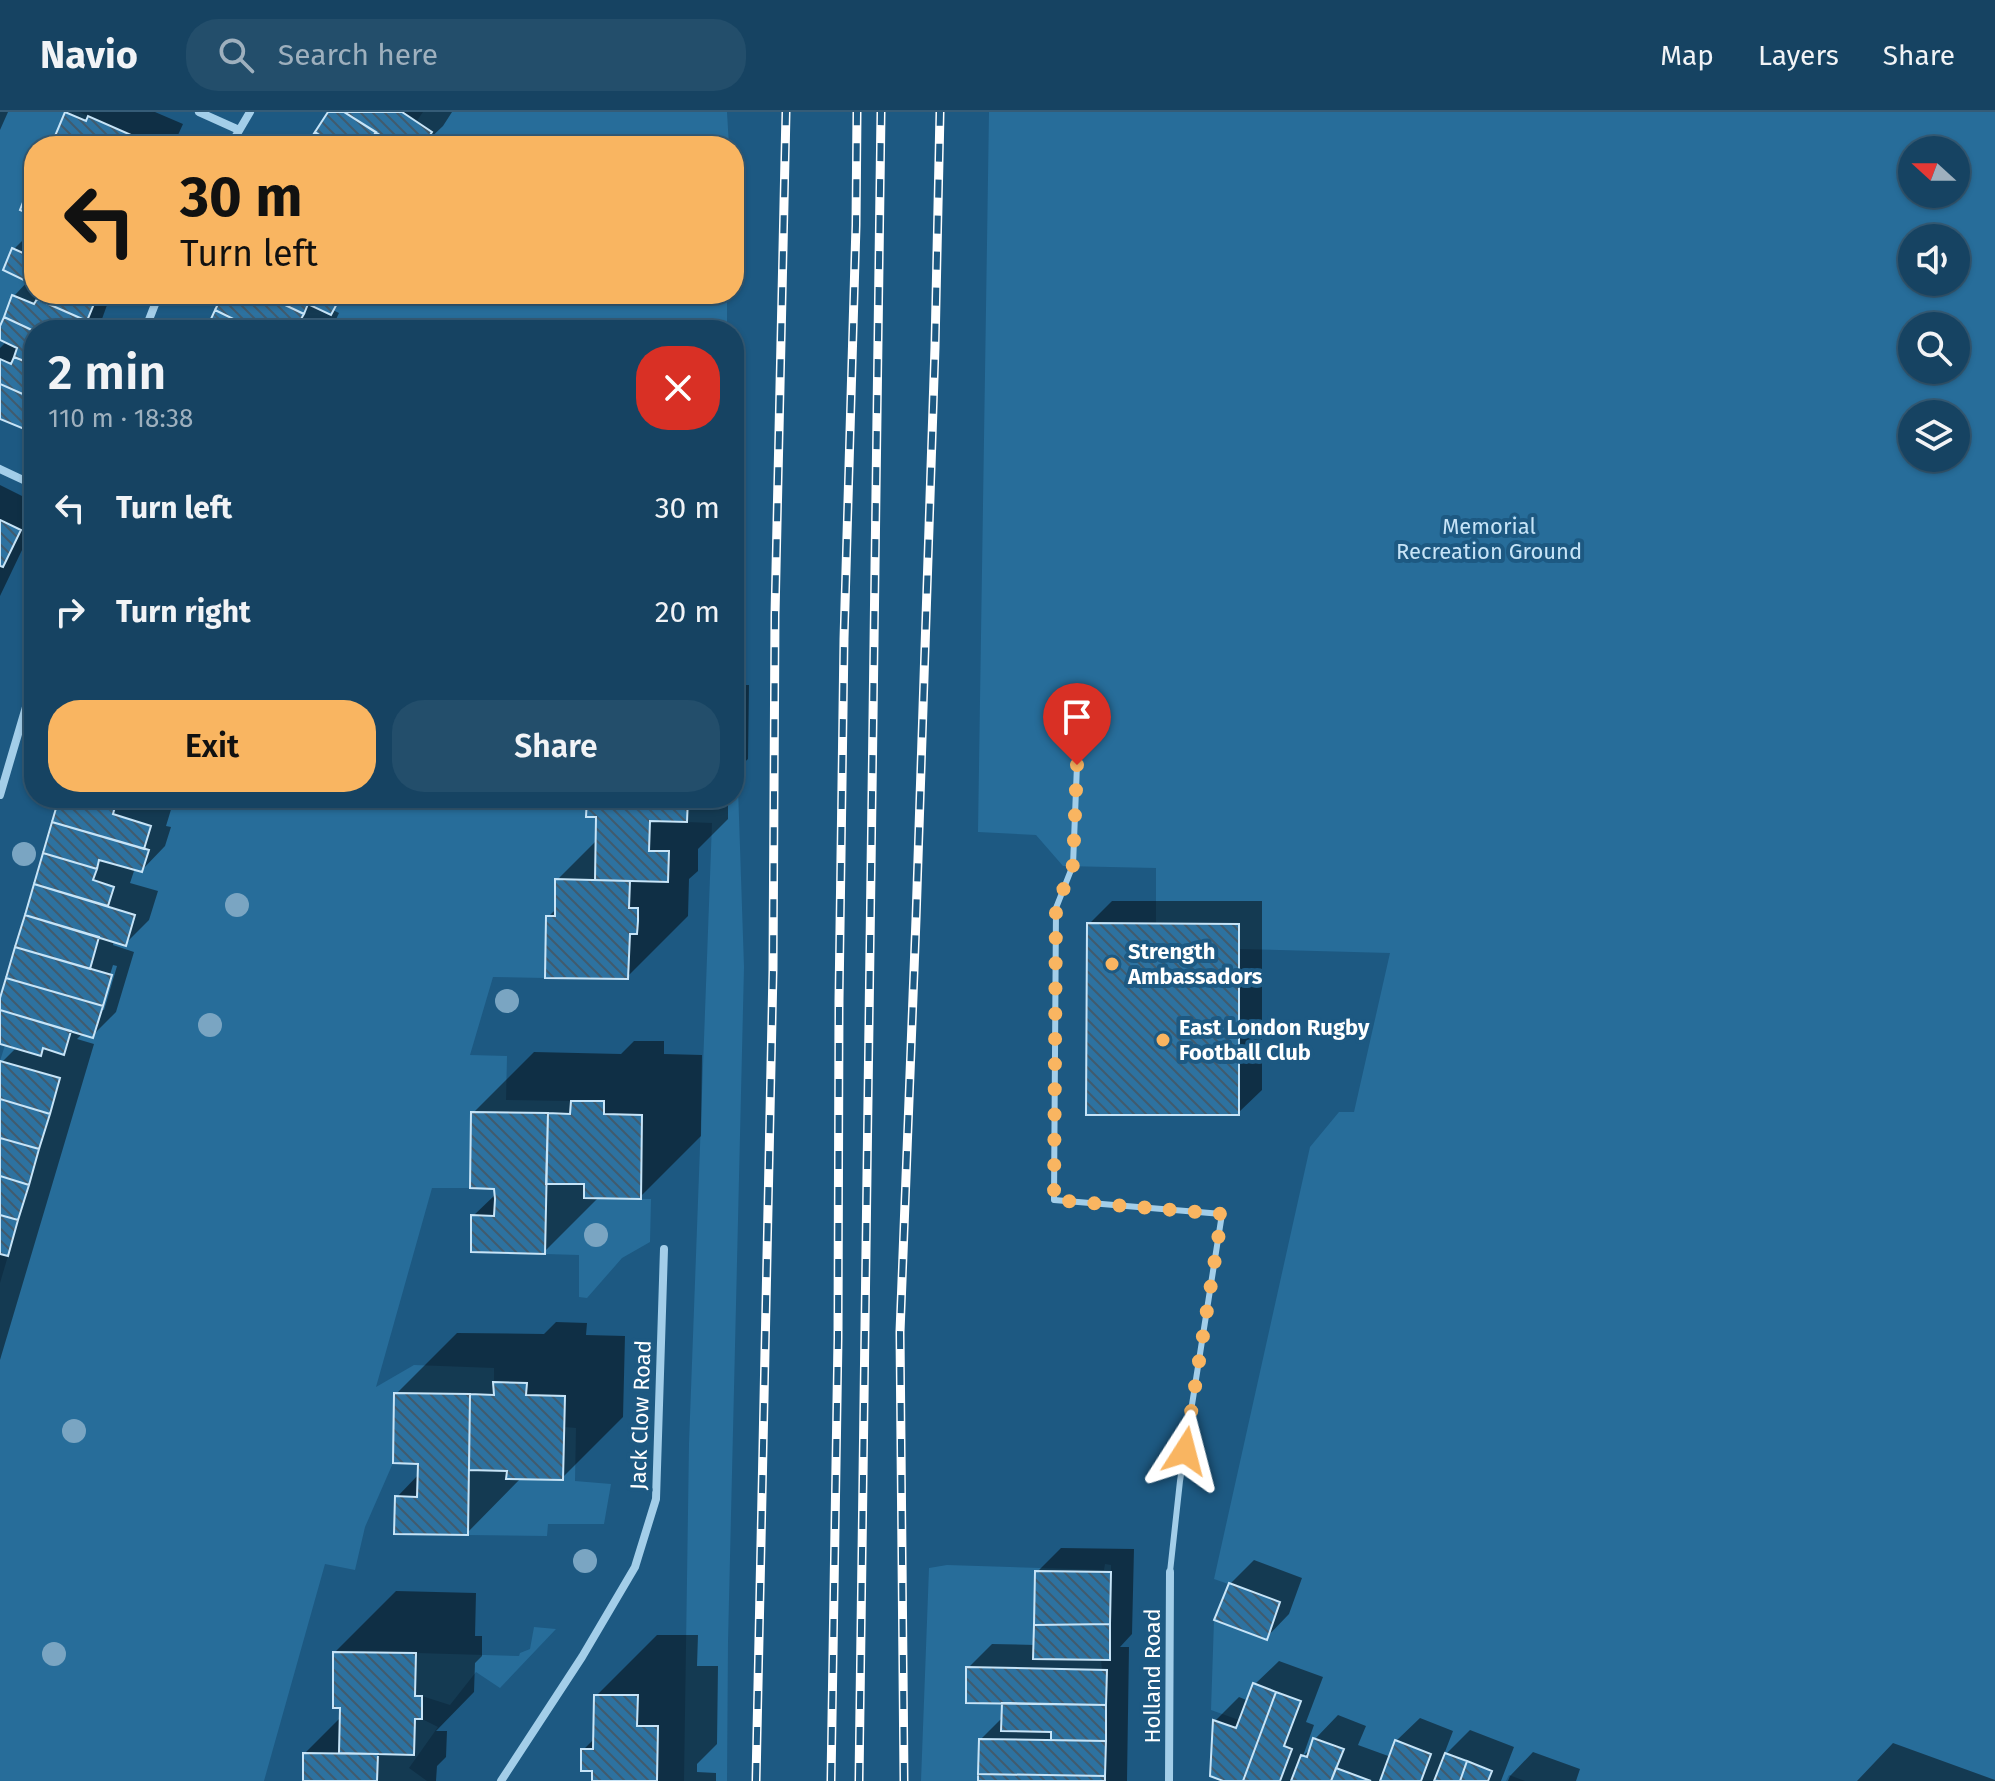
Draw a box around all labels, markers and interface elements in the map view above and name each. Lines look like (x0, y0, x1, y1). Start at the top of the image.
search box (186, 19, 746, 91)
text: Navio (40, 32, 138, 78)
icon: search (214, 33, 258, 77)
text: Search here (278, 37, 438, 73)
text: Map (1660, 39, 1714, 72)
text: Layers (1758, 39, 1839, 72)
text: Share (1883, 39, 1955, 72)
north arrow (1898, 136, 1970, 208)
map controls (1898, 136, 1970, 472)
text: 30 m (180, 164, 302, 231)
icon: left (48, 168, 152, 272)
button: sound (1898, 224, 1970, 296)
text: Turn left (180, 232, 318, 276)
button: search (1898, 312, 1970, 384)
text: 2 min (48, 344, 166, 402)
button: close (636, 346, 720, 430)
button: layers (1898, 400, 1970, 472)
text: 110 m · 18:38 (48, 403, 193, 434)
icon: left (48, 486, 92, 530)
text: Turn left (116, 490, 232, 526)
text: 30 m (655, 490, 720, 526)
park label: Memorial Recreation Ground (1396, 513, 1582, 565)
icon: right (48, 590, 92, 634)
text: Turn right (116, 594, 251, 630)
text: 20 m (655, 594, 720, 630)
pin (1043, 683, 1111, 765)
icon: arrive (1055, 695, 1099, 739)
button: Exit (48, 700, 376, 792)
button: Share (392, 700, 720, 792)
place label: Strength Ambassadors (1127, 938, 1263, 990)
marker: Strength Ambassadors (1103, 955, 1121, 973)
place label: East London Rugby Football Club (1179, 1014, 1370, 1066)
marker: East London Rugby Football Club (1154, 1031, 1172, 1049)
street label: Jack Clow Road (624, 1340, 657, 1490)
position arrow (1143, 1409, 1227, 1493)
street label: Holland Road (1139, 1608, 1166, 1744)

